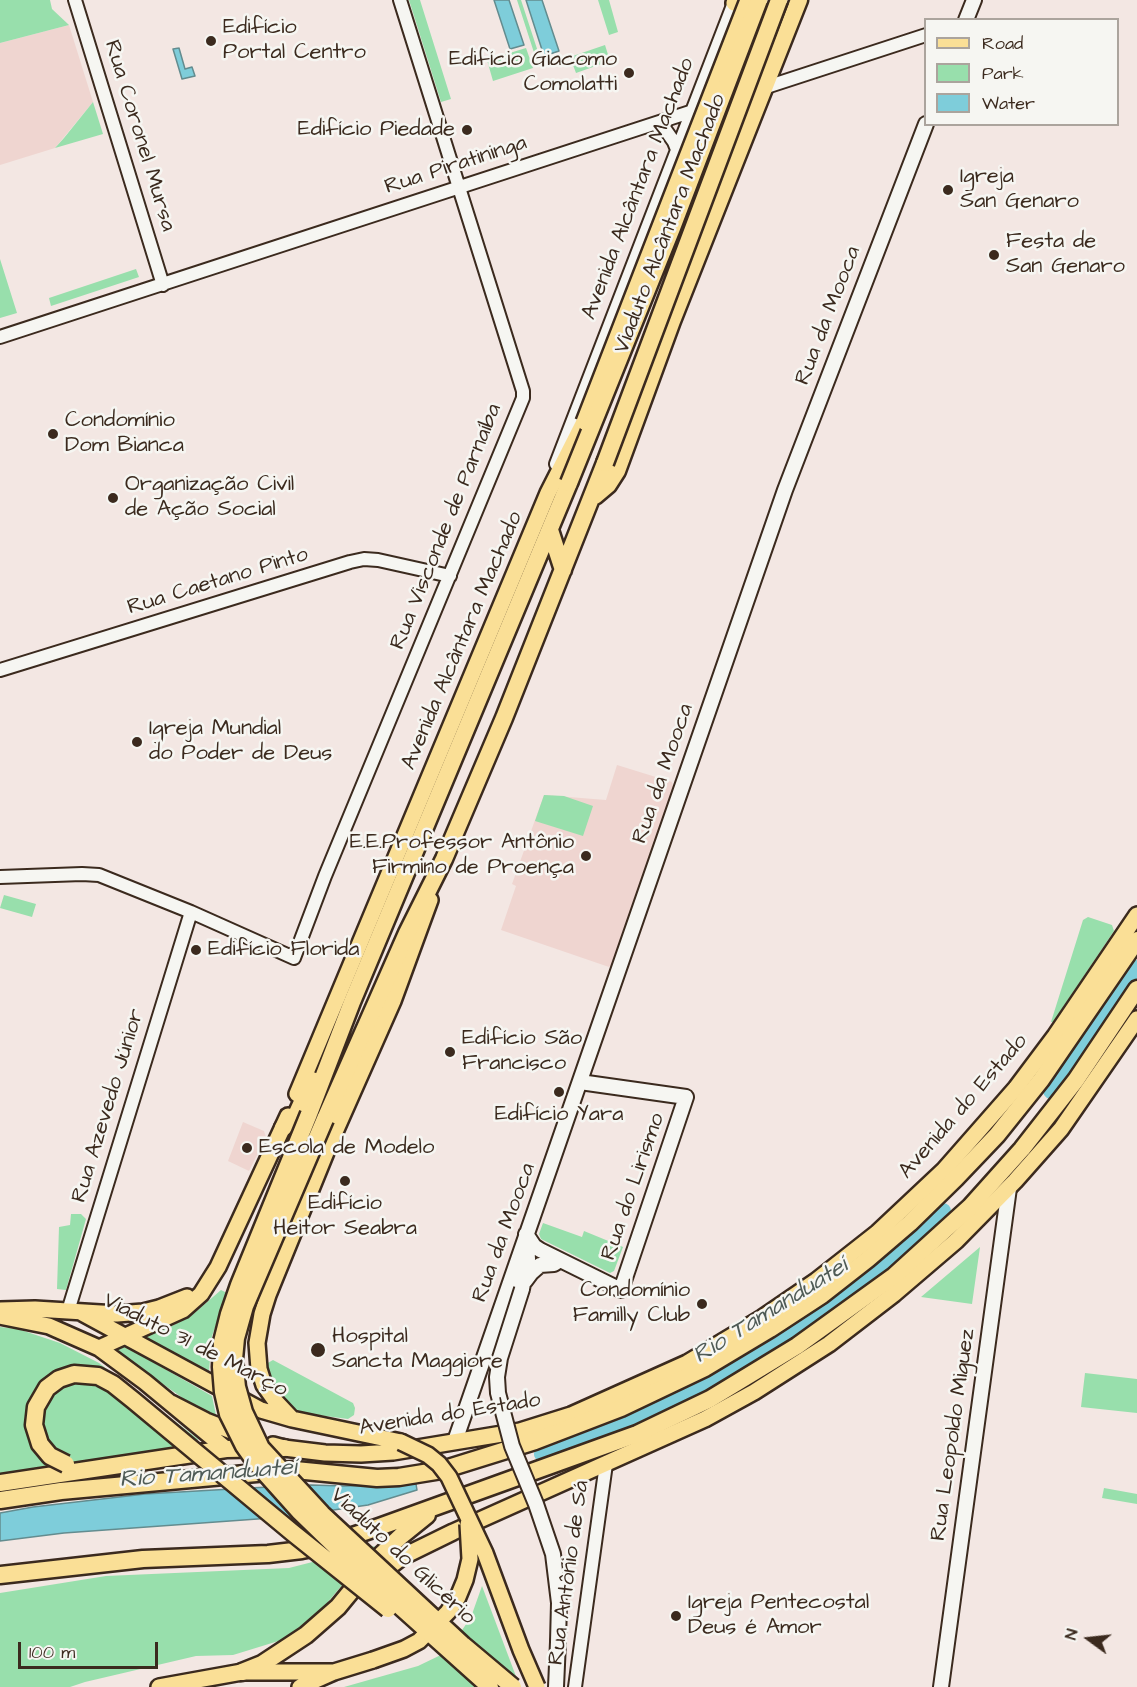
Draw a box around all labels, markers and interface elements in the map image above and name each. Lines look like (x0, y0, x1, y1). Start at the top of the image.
place label: Edifício Portal Centro (223, 15, 366, 66)
legend (924, 18, 1119, 126)
text: Road (982, 31, 1023, 56)
marker: Edifício Portal Centro (204, 34, 218, 48)
street label: Rua Coronel Mursa (97, 37, 181, 235)
place label: Edifício Giacomo Comolatti (449, 47, 617, 98)
street label: Avenida Alcântara Machado (577, 55, 701, 323)
text: Park (982, 61, 1024, 86)
marker: Edifício Giacomo Comolatti (622, 66, 636, 80)
street label: Viaduto Alcântara Machado (609, 91, 733, 357)
text: Water (982, 91, 1035, 116)
place label: Edifício Piedade (298, 117, 455, 143)
marker: Edifício Piedade (460, 123, 474, 137)
street label: Rua Piratininga (382, 131, 530, 201)
place label: Igreja San Genaro (960, 164, 1079, 216)
marker: Igreja San Genaro (941, 183, 955, 197)
place label: Festa de San Genaro (1006, 229, 1125, 280)
street label: Rua da Mooca (790, 243, 868, 389)
marker: Festa de San Genaro (987, 248, 1001, 262)
street label: Rua Visconde de Parnaíba (386, 400, 508, 654)
place label: Condomínio Dom Bianca (65, 408, 184, 460)
marker: Condomínio Dom Bianca (46, 427, 60, 441)
place label: Organização Civil de Ação Social (125, 472, 294, 524)
marker: Organização Civil de Ação Social (106, 491, 120, 505)
street label: Avenida Alcântara Machado (397, 508, 529, 774)
street label: Rua Caetano Pinto (125, 542, 311, 622)
street label: Rua da Mooca (628, 701, 700, 847)
place label: Igreja Mundial do Poder de Deus (149, 716, 332, 768)
marker: Igreja Mundial do Poder de Deus (130, 735, 144, 749)
place label: E.E.Professor Antônio Firmino de Proença (350, 830, 574, 882)
marker: E.E.Professor Antônio Firmino de Proença (579, 849, 593, 863)
place label: Edifício Florida (208, 937, 359, 963)
marker: Edifício Florida (189, 943, 203, 957)
street label: Rua Azevedo Júnior (67, 1006, 151, 1206)
place label: Edifício São Francisco (462, 1026, 582, 1078)
street label: Avenida do Estado (894, 1029, 1034, 1185)
marker: Edifício São Francisco (443, 1045, 457, 1059)
marker: Edifício Yara (552, 1085, 566, 1099)
place label: Edifício Yara (495, 1102, 623, 1128)
street label: Rua do Lirismo (596, 1110, 672, 1264)
place label: Escola de Modelo (259, 1135, 434, 1161)
marker: Escola de Modelo (240, 1141, 254, 1155)
street label: Rua da Mooca (468, 1160, 542, 1306)
marker: Edifício Heitor Seabra (338, 1174, 352, 1188)
place label: Edifício Heitor Seabra (273, 1191, 417, 1242)
water label: Rio Tamanduateí (688, 1253, 854, 1371)
place label: Condomínio Familly Club (573, 1278, 690, 1330)
street label: Viaduto 31 de Março (98, 1288, 292, 1404)
marker: Condomínio Familly Club (695, 1297, 709, 1311)
place label: Hospital Sancta Maggiore (332, 1324, 503, 1376)
street label: Rua Leopoldo Miguez (926, 1327, 982, 1543)
marker: Hospital Sancta Maggiore (309, 1341, 327, 1359)
street label: Avenida do Estado (357, 1388, 543, 1442)
water label: Rio Tamanduateí (119, 1454, 297, 1496)
street label: Rua Antônio de Sá (544, 1479, 596, 1667)
street label: Viaduto do Glicério (324, 1483, 480, 1631)
place label: Igreja Pentecostal Deus é Amor (688, 1590, 869, 1642)
marker: Igreja Pentecostal Deus é Amor (669, 1609, 683, 1623)
north arrow (1059, 1609, 1119, 1669)
text: N (1060, 1627, 1084, 1642)
scale bar (21, 1630, 160, 1668)
text: 100 m (29, 1640, 75, 1665)

